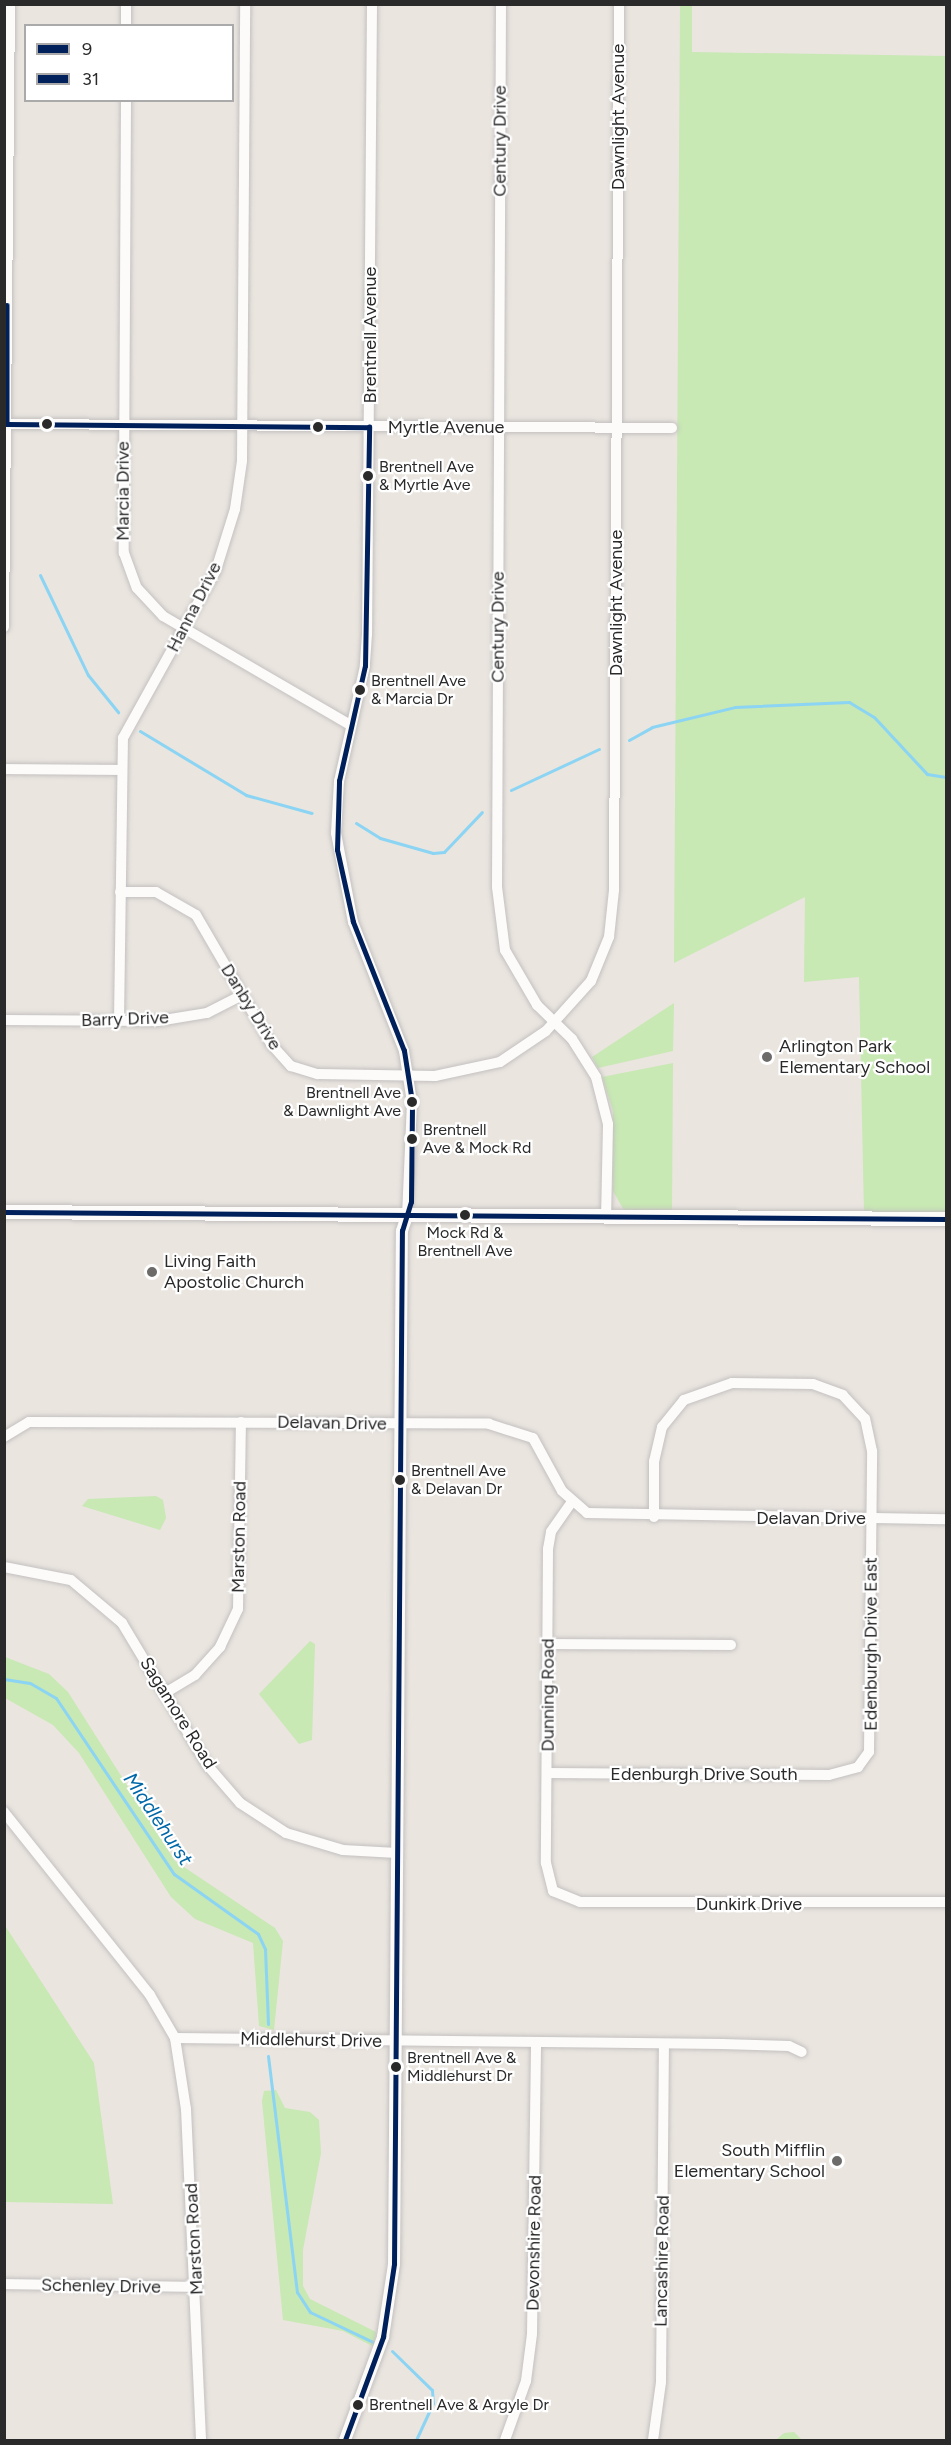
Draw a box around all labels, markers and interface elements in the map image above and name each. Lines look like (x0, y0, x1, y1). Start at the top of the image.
legend (24, 24, 234, 102)
text: 9 (82, 38, 92, 60)
street label: Dawnlight Avenue (607, 44, 629, 190)
text: 31 (82, 68, 99, 90)
street label: Century Drive (489, 85, 511, 197)
street label: Brentnell Avenue (359, 267, 381, 403)
street label: Myrtle Avenue (388, 416, 504, 438)
unlabelled marker (41, 418, 53, 430)
unlabelled marker (312, 421, 324, 433)
street label: Marcia Drive (112, 441, 134, 541)
place label: Brentnell Ave & Myrtle Ave (379, 457, 474, 495)
marker: Brentnell Ave & Myrtle Ave (362, 470, 374, 482)
street label: Dawnlight Avenue (605, 530, 627, 676)
street label: Hanna Drive (162, 558, 226, 656)
street label: Century Drive (487, 571, 509, 683)
place label: Brentnell Ave & Marcia Dr (371, 671, 466, 709)
marker: Brentnell Ave & Marcia Dr (354, 684, 366, 696)
street label: Danby Drive (216, 960, 286, 1054)
street label: Barry Drive (81, 1007, 169, 1031)
place label: Arlington Park Elementary School (779, 1036, 930, 1078)
marker: Arlington Park Elementary School (760, 1050, 774, 1064)
place label: Brentnell Ave & Dawnlight Ave (283, 1083, 401, 1121)
marker: Brentnell Ave & Dawnlight Ave (406, 1096, 418, 1108)
place label: Brentnell Ave & Mock Rd (423, 1120, 531, 1158)
marker: Brentnell Ave & Mock Rd (406, 1133, 418, 1145)
marker: Mock Rd & Brentnell Ave (459, 1209, 471, 1221)
place label: Mock Rd & Brentnell Ave (417, 1223, 513, 1261)
place label: Living Faith Apostolic Church (164, 1251, 304, 1294)
marker: Living Faith Apostolic Church (145, 1265, 159, 1279)
street label: Delavan Drive (277, 1411, 387, 1435)
place label: Brentnell Ave & Delavan Dr (411, 1461, 506, 1499)
marker: Brentnell Ave & Delavan Dr (394, 1474, 406, 1486)
street label: Marston Road (227, 1481, 251, 1593)
street label: Delavan Drive (756, 1507, 866, 1529)
street label: Edenburgh Drive East (860, 1557, 882, 1731)
street label: Dunning Road (537, 1638, 559, 1752)
street label: Sagamore Road (135, 1653, 221, 1773)
street label: Edenburgh Drive South (610, 1763, 798, 1785)
water label: Middlehurst (118, 1768, 198, 1870)
street label: Dunkirk Drive (696, 1893, 802, 1915)
street label: Middlehurst Drive (240, 2028, 382, 2052)
place label: Brentnell Ave & Middlehurst Dr (407, 2048, 516, 2086)
marker: Brentnell Ave & Middlehurst Dr (390, 2061, 402, 2073)
place label: South Mifflin Elementary School (674, 2140, 825, 2182)
marker: South Mifflin Elementary School (830, 2154, 844, 2168)
street label: Devonshire Road (522, 2175, 546, 2311)
street label: Marston Road (180, 2183, 208, 2295)
street label: Lancashire Road (650, 2195, 674, 2327)
street label: Schenley Drive (41, 2274, 161, 2298)
place label: Brentnell Ave & Argyle Dr (369, 2395, 549, 2415)
marker: Brentnell Ave & Argyle Dr (352, 2399, 364, 2411)

